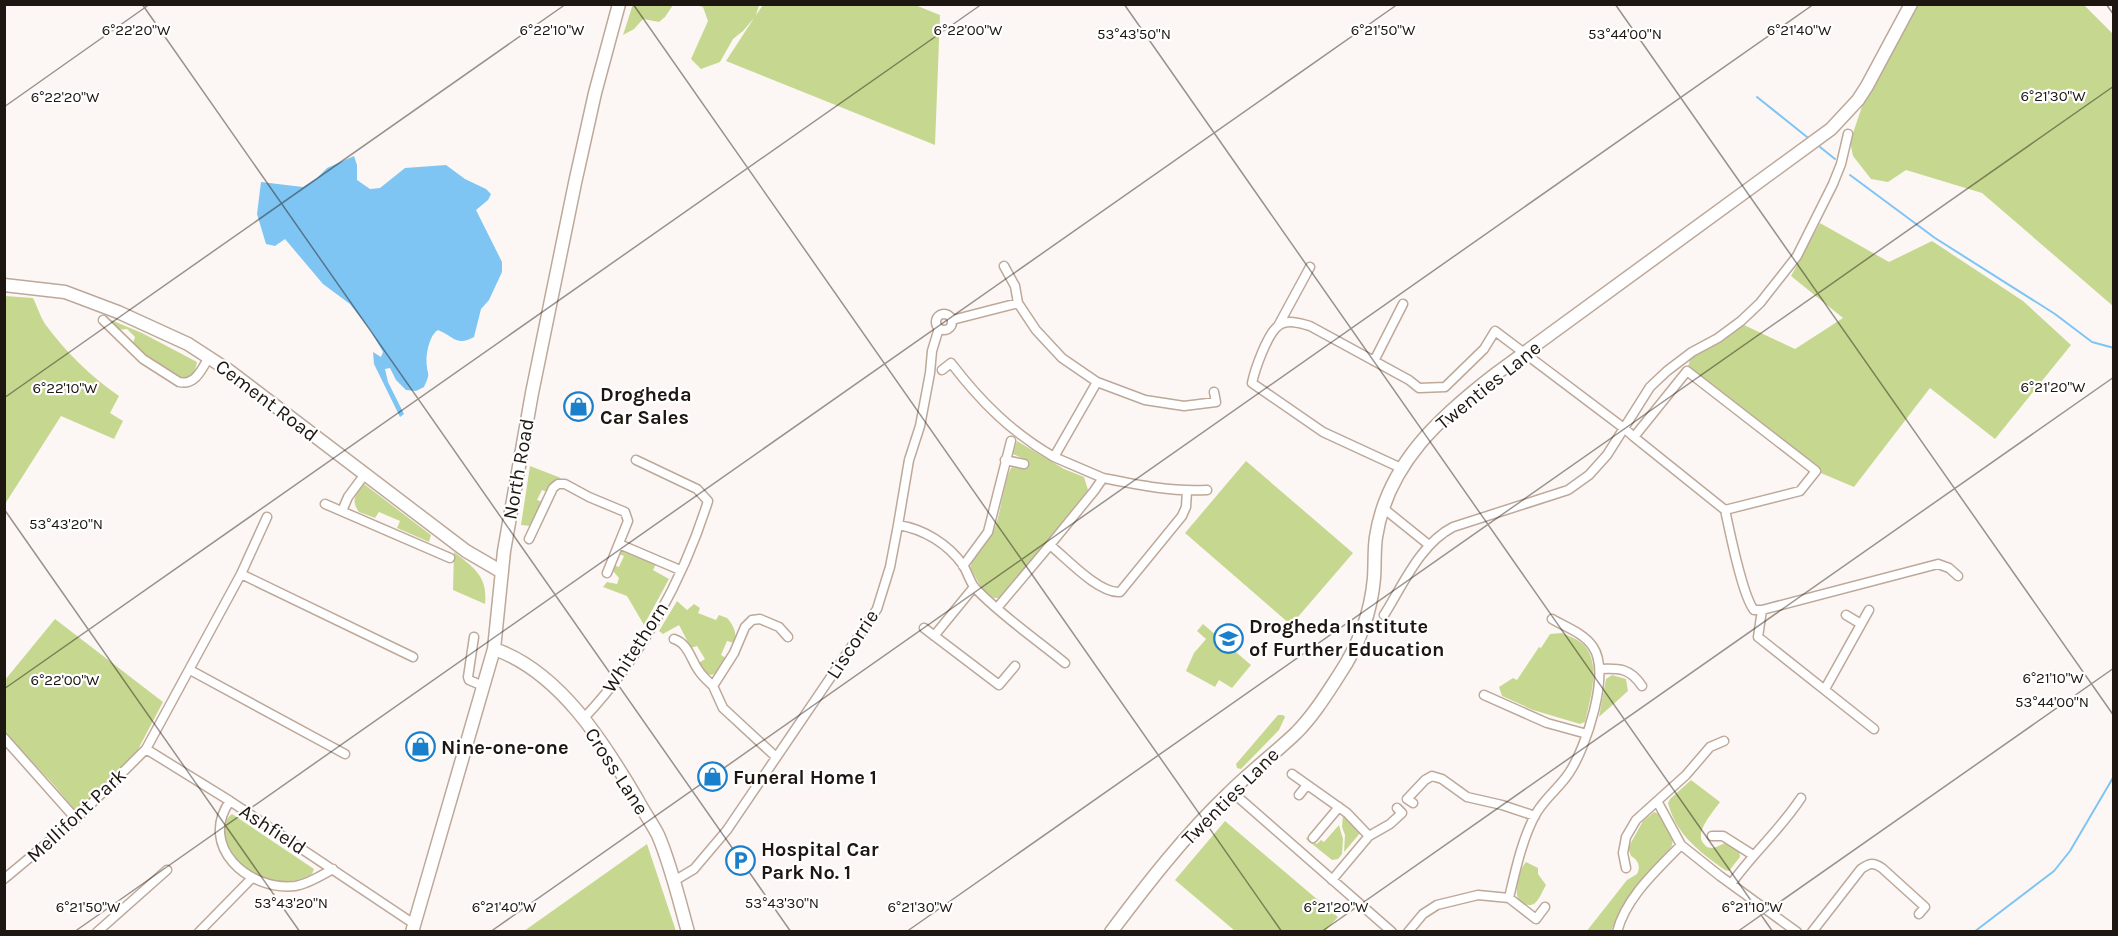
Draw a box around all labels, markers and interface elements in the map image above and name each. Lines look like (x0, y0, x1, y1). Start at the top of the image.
text: 6°22'20"W (102, 21, 171, 39)
text: 6°22'10"W (520, 21, 585, 39)
text: 6°22'00"W (934, 21, 1003, 39)
text: 6°21'50"W (1351, 21, 1416, 39)
text: 6°21'40"W (1767, 21, 1832, 39)
text: 53°43'50"N (1097, 25, 1171, 43)
text: 53°44'00"N (1588, 25, 1662, 43)
text: 6°21'30"W (2020, 87, 2086, 105)
text: 6°22'20"W (31, 88, 100, 106)
street label: Twenties Lane (1431, 336, 1545, 435)
street label: Cement Road (211, 355, 322, 446)
text: 6°21'20"W (2021, 378, 2086, 396)
text: 6°22'10"W (33, 379, 98, 397)
place label: Drogheda Car Sales (600, 383, 692, 429)
shop icon: Drogheda Car Sales (563, 390, 595, 422)
street label: North Road (498, 417, 539, 521)
text: 53°43'20"N (29, 515, 103, 533)
street label: Whitethorn (598, 598, 673, 697)
street label: Liscorrie (822, 605, 883, 683)
place label: Drogheda Institute of Further Education (1249, 615, 1445, 661)
school or university icon: Drogheda Institute of Further Education (1212, 622, 1244, 654)
text: 6°21'10"W (2022, 669, 2084, 687)
text: 6°22'00"W (31, 671, 100, 689)
text: 53°44'00"N (2015, 693, 2089, 711)
street label: Cross Lane (580, 724, 653, 819)
shop icon: Nine-one-one (404, 731, 436, 763)
place label: Nine-one-one (441, 736, 569, 759)
street label: Twenties Lane (1177, 743, 1284, 850)
shop icon: Funeral Home 1 (696, 761, 728, 793)
street label: Mellifont Park (22, 764, 131, 867)
place label: Funeral Home 1 (733, 766, 877, 789)
street label: Ashfield (235, 799, 310, 859)
place label: Hospital Car Park No. 1 (761, 838, 879, 884)
parking icon: Hospital Car Park No. 1 (724, 844, 756, 876)
text: 53°43'20"N (254, 894, 328, 912)
text: 53°43'30"N (745, 894, 819, 912)
text: 6°21'50"W (56, 898, 121, 916)
text: 6°21'40"W (472, 898, 537, 916)
text: 6°21'30"W (887, 898, 953, 916)
text: 6°21'20"W (1304, 898, 1369, 916)
text: 6°21'10"W (1721, 898, 1783, 916)

